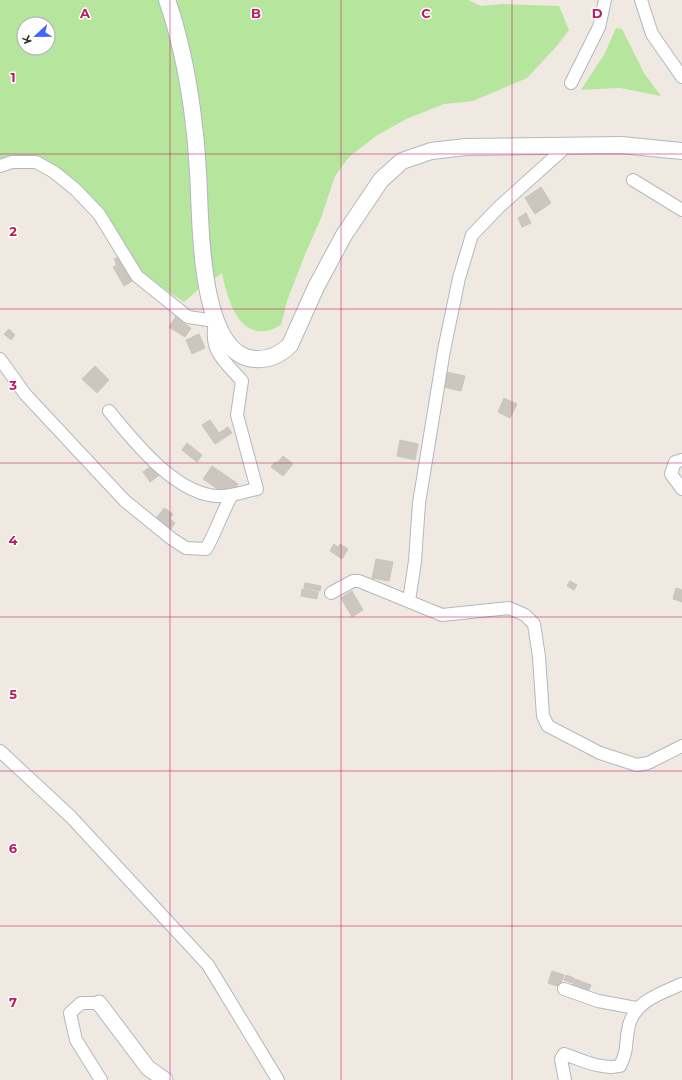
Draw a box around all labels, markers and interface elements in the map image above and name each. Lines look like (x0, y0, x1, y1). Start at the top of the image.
text: A (79, 5, 91, 21)
text: B (251, 5, 261, 21)
text: C (421, 5, 431, 21)
text: D (592, 5, 603, 21)
north arrow (16, 16, 56, 56)
text: K (18, 33, 35, 46)
text: 1 (10, 69, 16, 85)
text: 2 (9, 223, 17, 239)
text: 3 (8, 377, 17, 393)
text: 4 (9, 532, 18, 548)
text: 5 (9, 686, 17, 702)
text: 6 (9, 840, 18, 856)
text: 7 (9, 994, 17, 1010)

